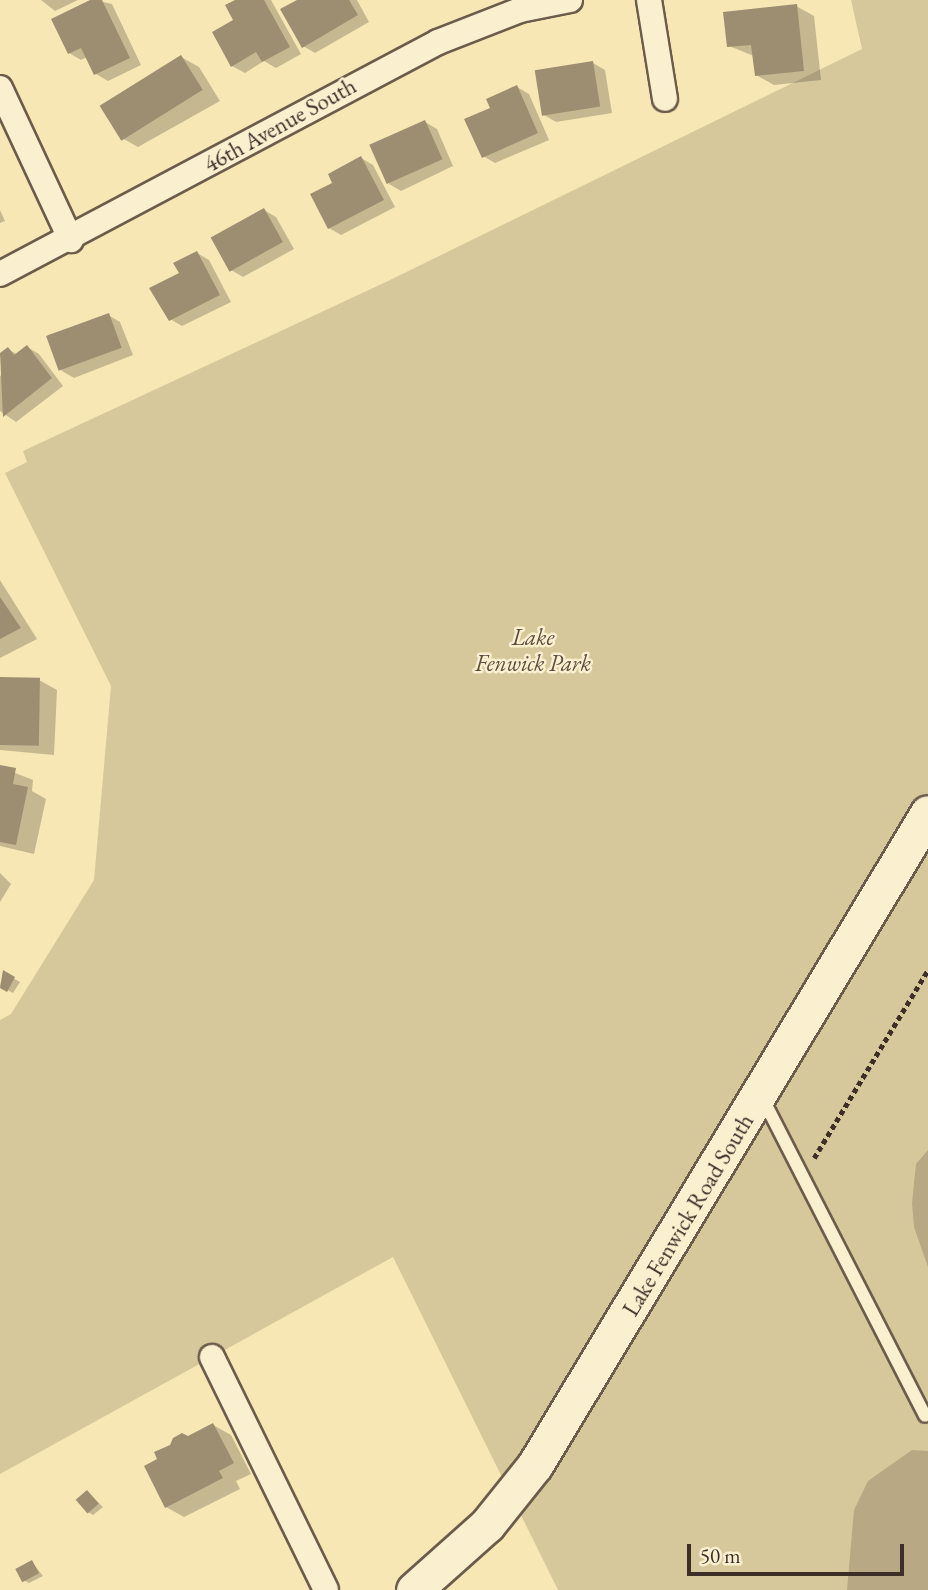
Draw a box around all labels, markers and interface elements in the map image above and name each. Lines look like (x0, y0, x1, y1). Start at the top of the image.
street label: 46th Avenue South (199, 72, 361, 178)
park label: Lake Fenwick Park (475, 623, 591, 677)
street label: Lake Fenwick Road South (617, 1109, 759, 1321)
scale bar (690, 1530, 907, 1574)
text: 50 m (700, 1542, 741, 1569)

